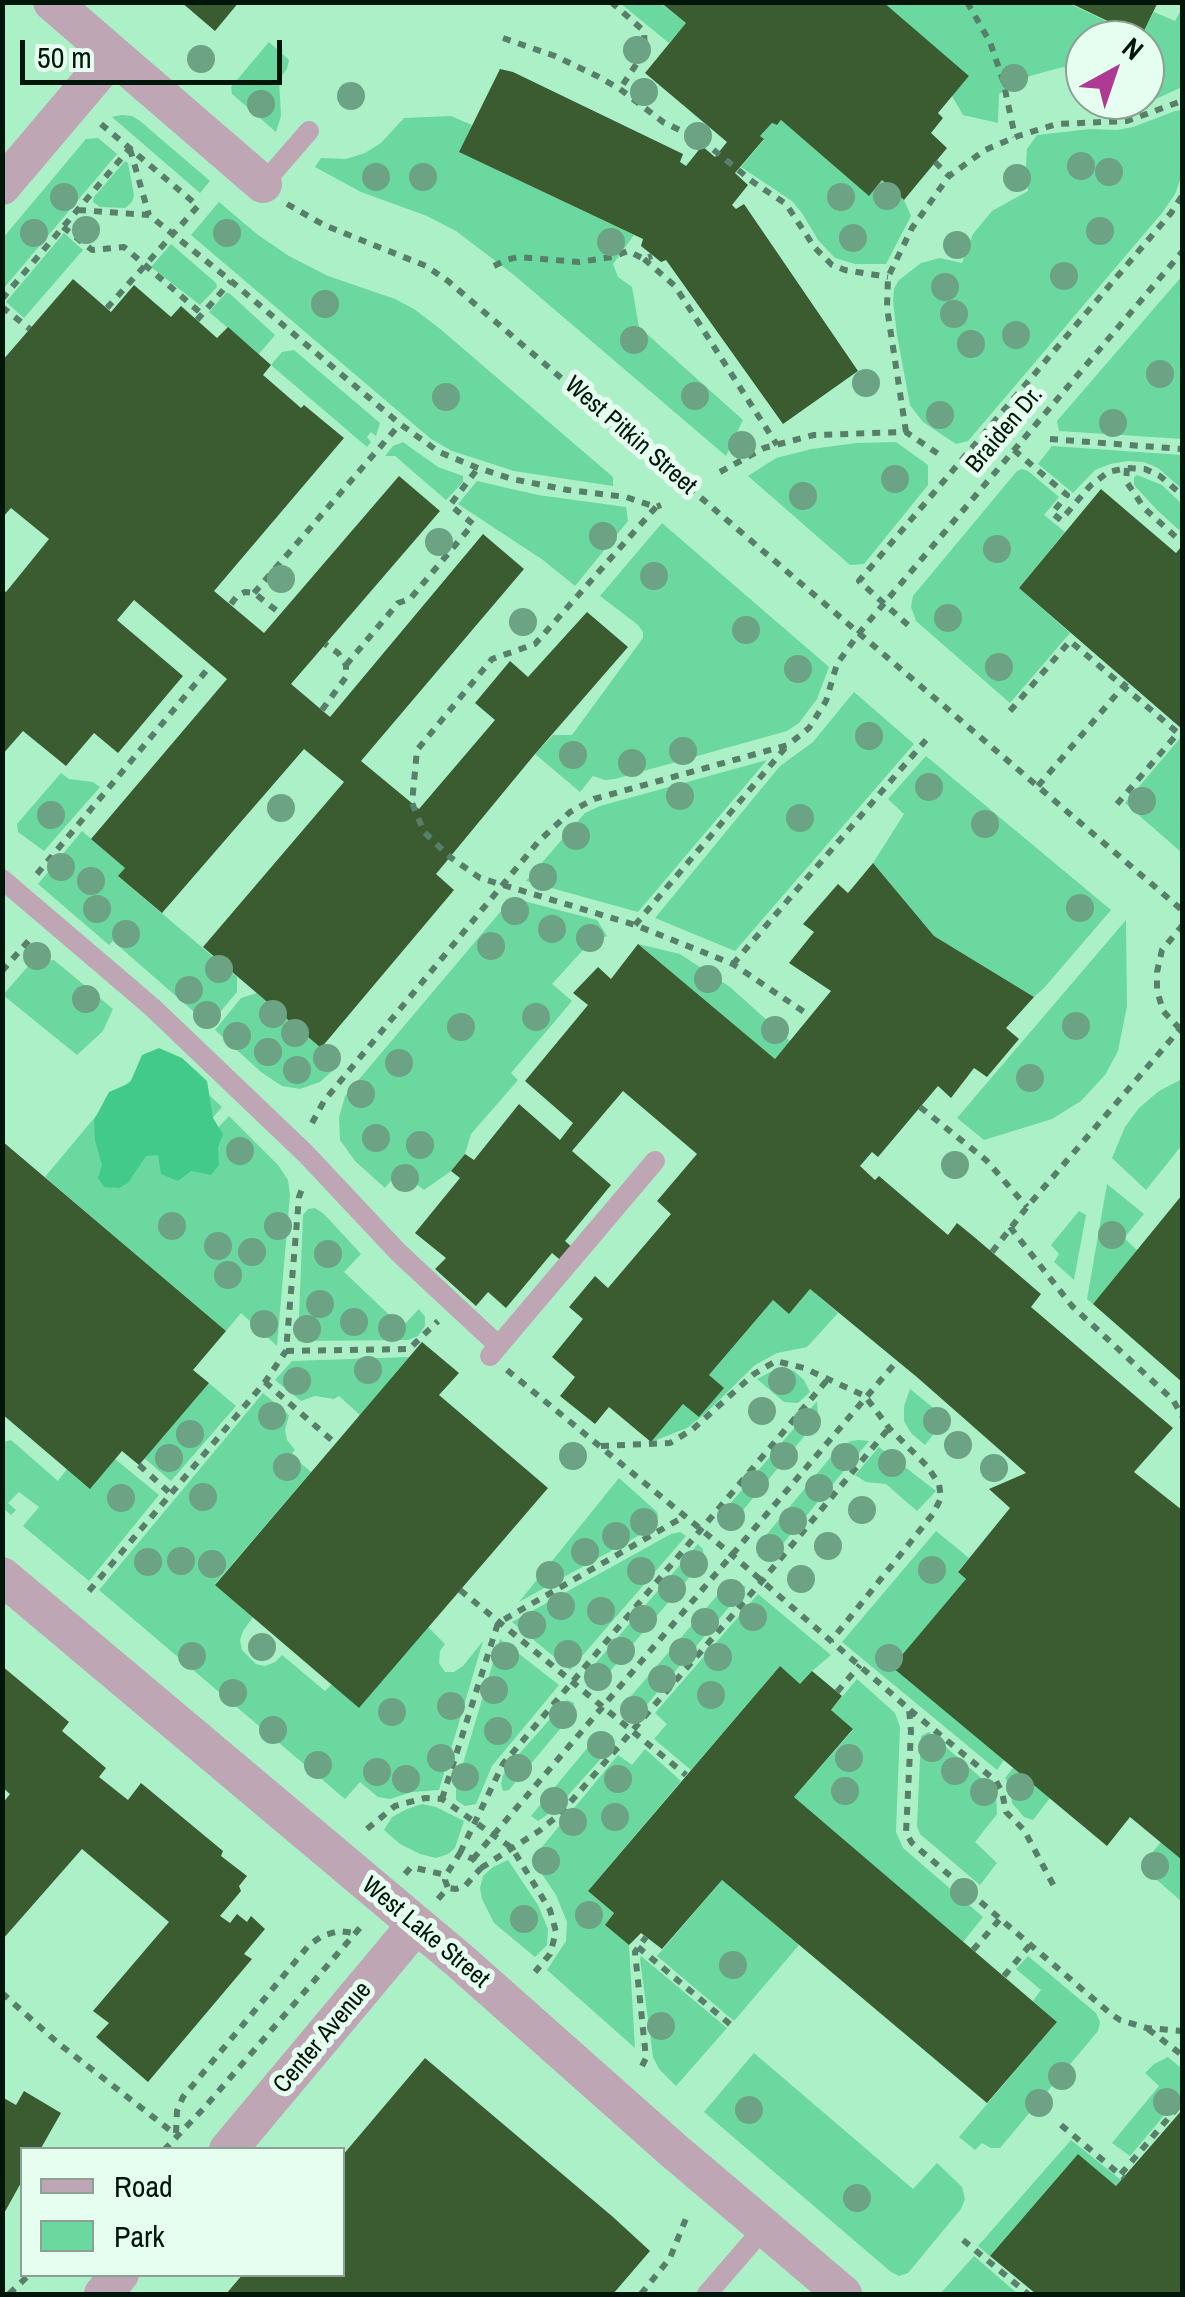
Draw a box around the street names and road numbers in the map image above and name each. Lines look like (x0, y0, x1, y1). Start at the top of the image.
street label: West Pitkin Street (558, 371, 702, 501)
street label: Braiden Dr. (960, 381, 1050, 479)
street label: West Lake Street (355, 1871, 495, 1995)
street label: Center Avenue (268, 1976, 378, 2100)

